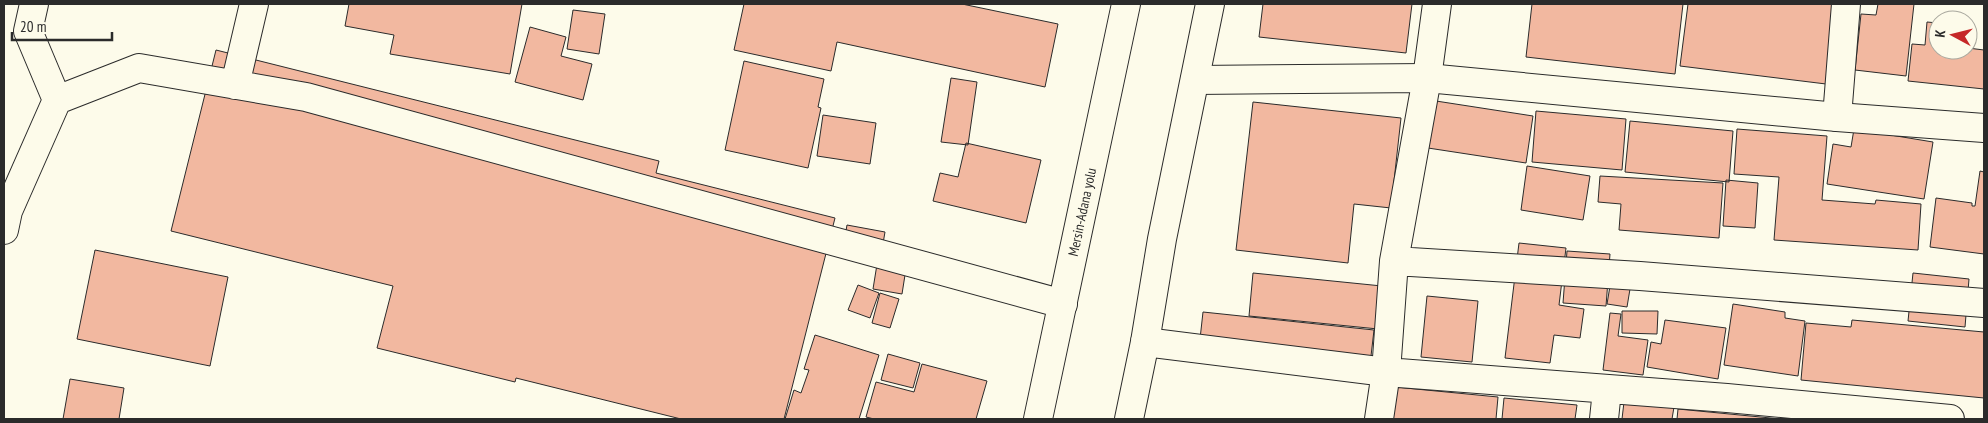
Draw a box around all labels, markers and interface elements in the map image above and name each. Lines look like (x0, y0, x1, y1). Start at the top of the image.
scale bar (12, 10, 112, 42)
north arrow (1928, 10, 1978, 60)
text: 20 m (20, 17, 46, 36)
text: K (1931, 28, 1950, 38)
street label: Mersin-Adana yolu (1064, 166, 1100, 258)

